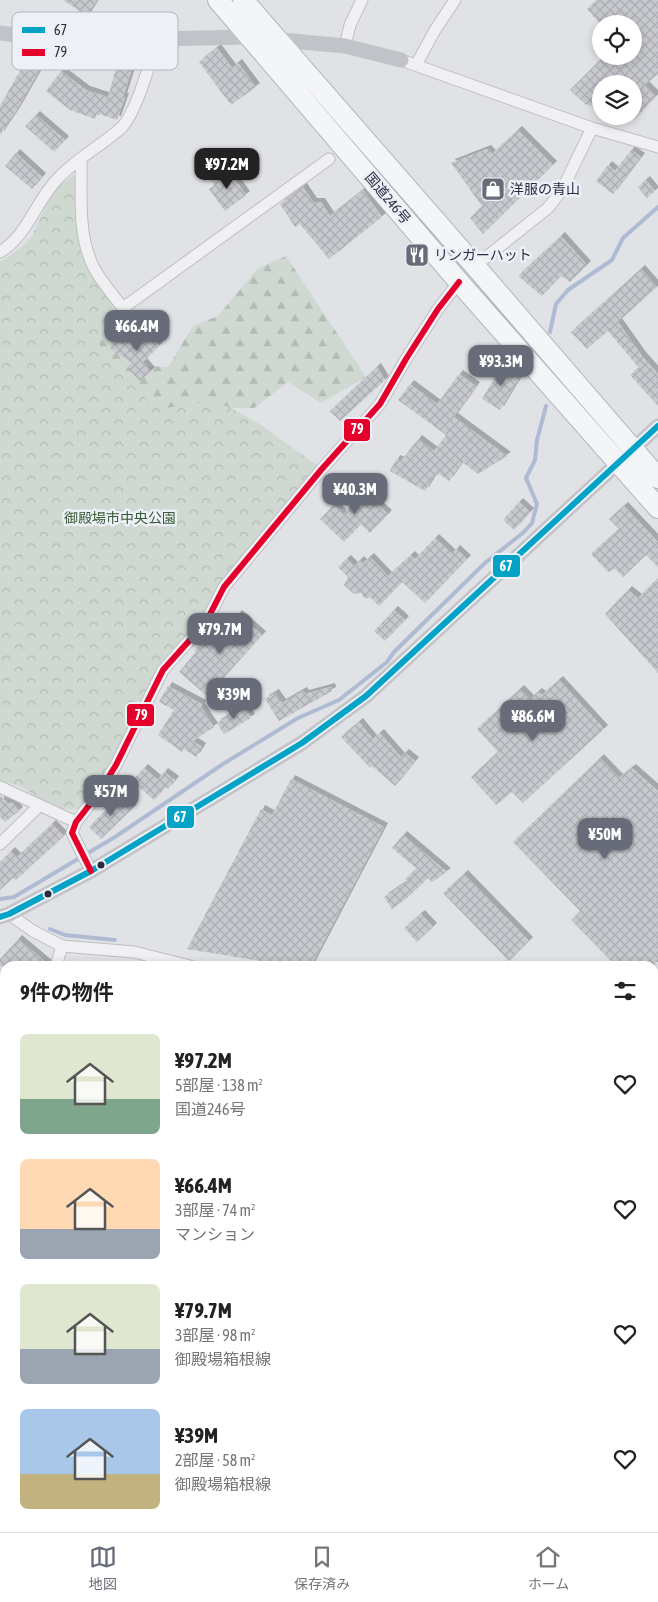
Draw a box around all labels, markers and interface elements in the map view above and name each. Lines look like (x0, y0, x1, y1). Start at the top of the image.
legend (12, 12, 178, 70)
map controls (592, 15, 642, 125)
button: locate (592, 15, 642, 65)
text: 67 (54, 22, 67, 38)
text: 79 (54, 44, 67, 60)
button: layers (592, 75, 642, 125)
pin: ¥97.2M (186, 148, 268, 190)
text: ¥97.2M (205, 155, 249, 173)
street label: 国道246号 (362, 169, 414, 227)
shop icon: 洋服の青山 (480, 176, 506, 202)
place label: 洋服の青山 (510, 181, 580, 197)
restaurant icon: リンガーハット (404, 242, 430, 268)
place label: リンガーハット (434, 247, 532, 263)
pin: ¥66.4M (96, 310, 178, 352)
text: ¥66.4M (115, 317, 159, 335)
pin: ¥93.3M (460, 344, 542, 387)
text: ¥93.3M (479, 352, 523, 370)
line badge: 79 (343, 418, 371, 442)
text: 79 (350, 421, 364, 437)
pin: ¥40.3M (314, 472, 396, 515)
text: ¥40.3M (333, 480, 377, 498)
park label: 御殿場市中央公園 (64, 510, 176, 526)
line badge: 67 (492, 554, 521, 578)
text: 67 (499, 558, 513, 574)
pin: ¥79.7M (179, 612, 261, 655)
text: ¥79.7M (198, 620, 242, 638)
pin: ¥39M (204, 678, 264, 720)
text: ¥39M (218, 685, 250, 703)
pin: ¥86.6M (492, 700, 574, 742)
line badge: 79 (126, 703, 155, 727)
text: 79 (134, 707, 148, 723)
text: ¥86.6M (511, 707, 555, 725)
pin: ¥57M (81, 774, 141, 817)
text: ¥57M (95, 782, 127, 800)
line badge: 67 (166, 805, 195, 829)
text: 67 (173, 809, 187, 825)
pin: ¥50M (575, 818, 635, 860)
text: ¥50M (589, 825, 621, 843)
unlabelled marker (96, 860, 106, 870)
unlabelled marker (43, 889, 53, 899)
icon: filters (611, 977, 639, 1005)
text: 9件の物件 (20, 980, 114, 1004)
text: ¥97.2M (175, 1048, 232, 1072)
icon: home (60, 1054, 120, 1114)
icon: heart (611, 1070, 639, 1098)
text: 5部屋 · 138 m² (175, 1076, 263, 1094)
text: 国道246号 (175, 1100, 246, 1118)
text: ¥66.4M (175, 1173, 232, 1197)
icon: home (60, 1179, 120, 1239)
icon: heart (611, 1195, 639, 1223)
text: 3部屋 · 74 m² (175, 1201, 256, 1219)
text: マンション (175, 1225, 255, 1243)
text: ¥79.7M (175, 1298, 232, 1322)
icon: home (60, 1304, 120, 1364)
icon: heart (611, 1320, 639, 1348)
text: 3部屋 · 98 m² (175, 1326, 256, 1344)
text: 御殿場箱根線 (175, 1350, 271, 1368)
text: ¥39M (175, 1423, 218, 1447)
icon: home (60, 1429, 120, 1489)
icon: heart (611, 1445, 639, 1473)
text: 2部屋 · 58 m² (175, 1451, 256, 1469)
text: 御殿場箱根線 (175, 1475, 271, 1493)
tab: 地図 (89, 1543, 117, 1593)
tab: 保存済み (294, 1543, 350, 1593)
tab: ホーム (528, 1543, 569, 1593)

